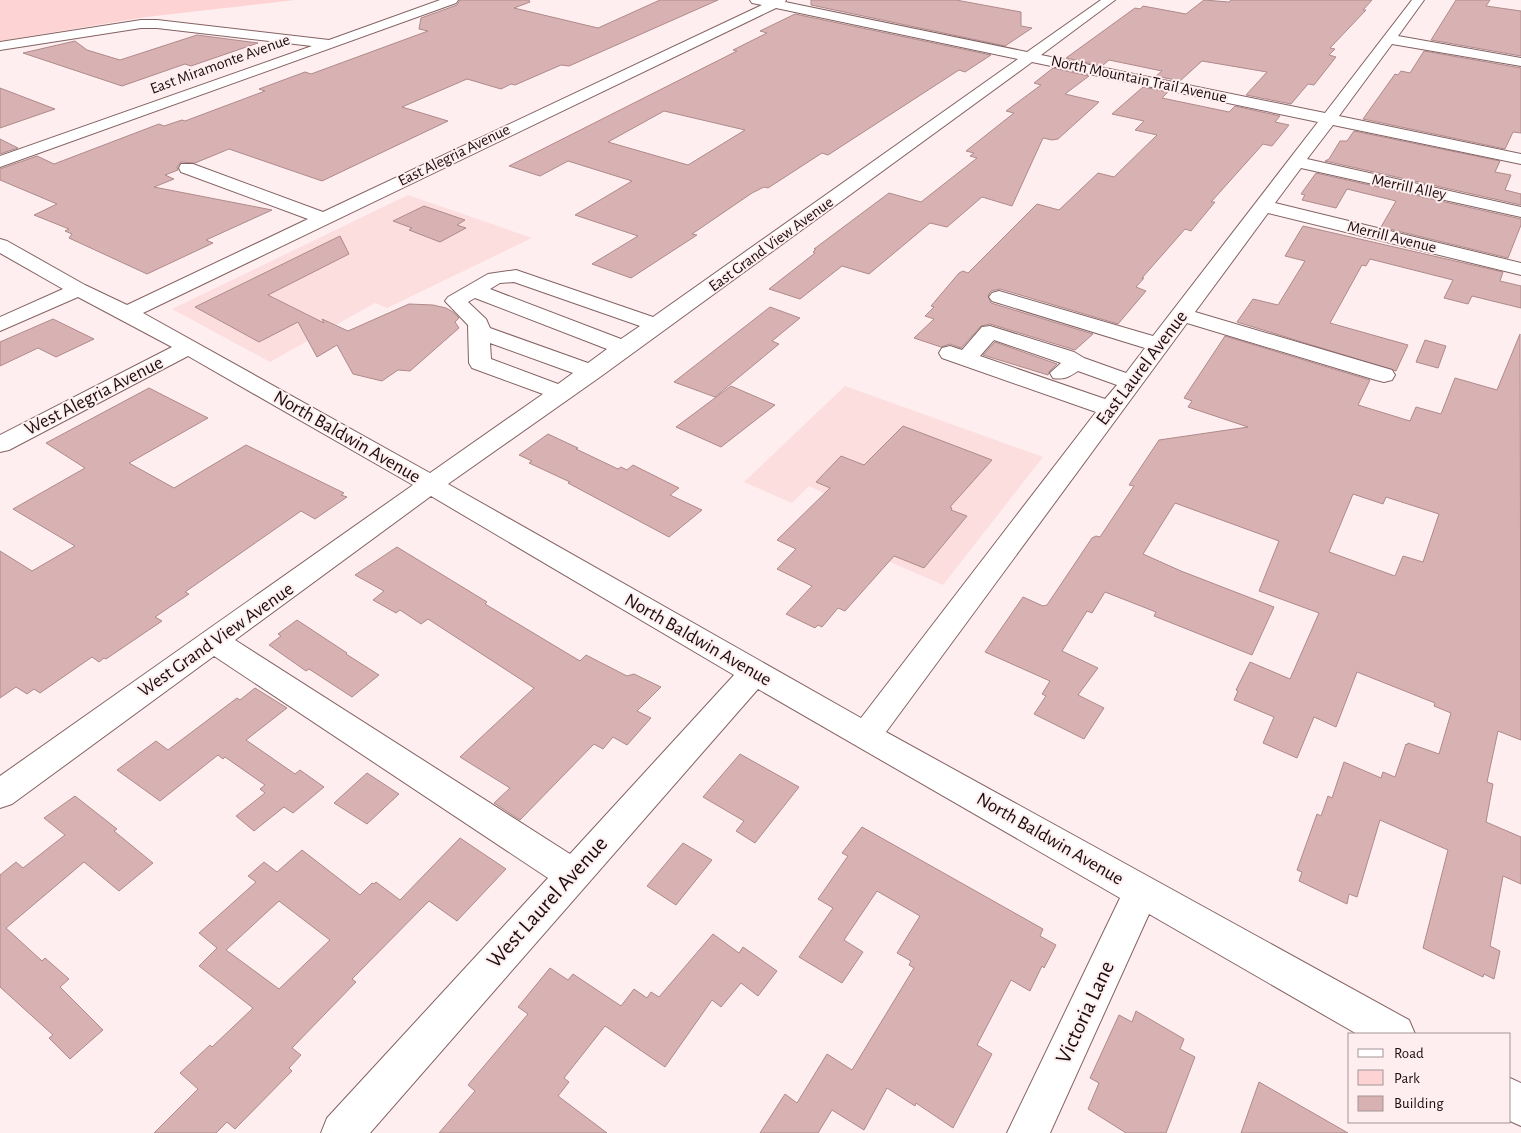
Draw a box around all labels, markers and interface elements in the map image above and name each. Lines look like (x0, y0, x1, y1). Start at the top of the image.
street label: East Miramonte Avenue (148, 31, 292, 97)
street label: North Mountain Trail Avenue (1050, 53, 1228, 105)
street label: East Alegria Avenue (395, 121, 513, 189)
street label: Merrill Alley (1370, 171, 1448, 204)
street label: East Grand View Avenue (706, 194, 836, 294)
street label: Merrill Avenue (1346, 218, 1438, 256)
street label: East Laurel Avenue (1093, 307, 1191, 429)
street label: West Alegria Avenue (22, 353, 166, 439)
street label: North Baldwin Avenue (270, 387, 424, 487)
street label: West Grand View Avenue (135, 579, 297, 701)
street label: North Baldwin Avenue (621, 590, 775, 690)
street label: North Baldwin Avenue (973, 789, 1127, 889)
street label: West Laurel Avenue (482, 832, 612, 972)
street label: Victoria Lane (1052, 957, 1118, 1067)
legend (1348, 1033, 1511, 1123)
text: Road (1394, 1046, 1424, 1061)
text: Park (1394, 1071, 1420, 1086)
text: Building (1394, 1096, 1444, 1111)

